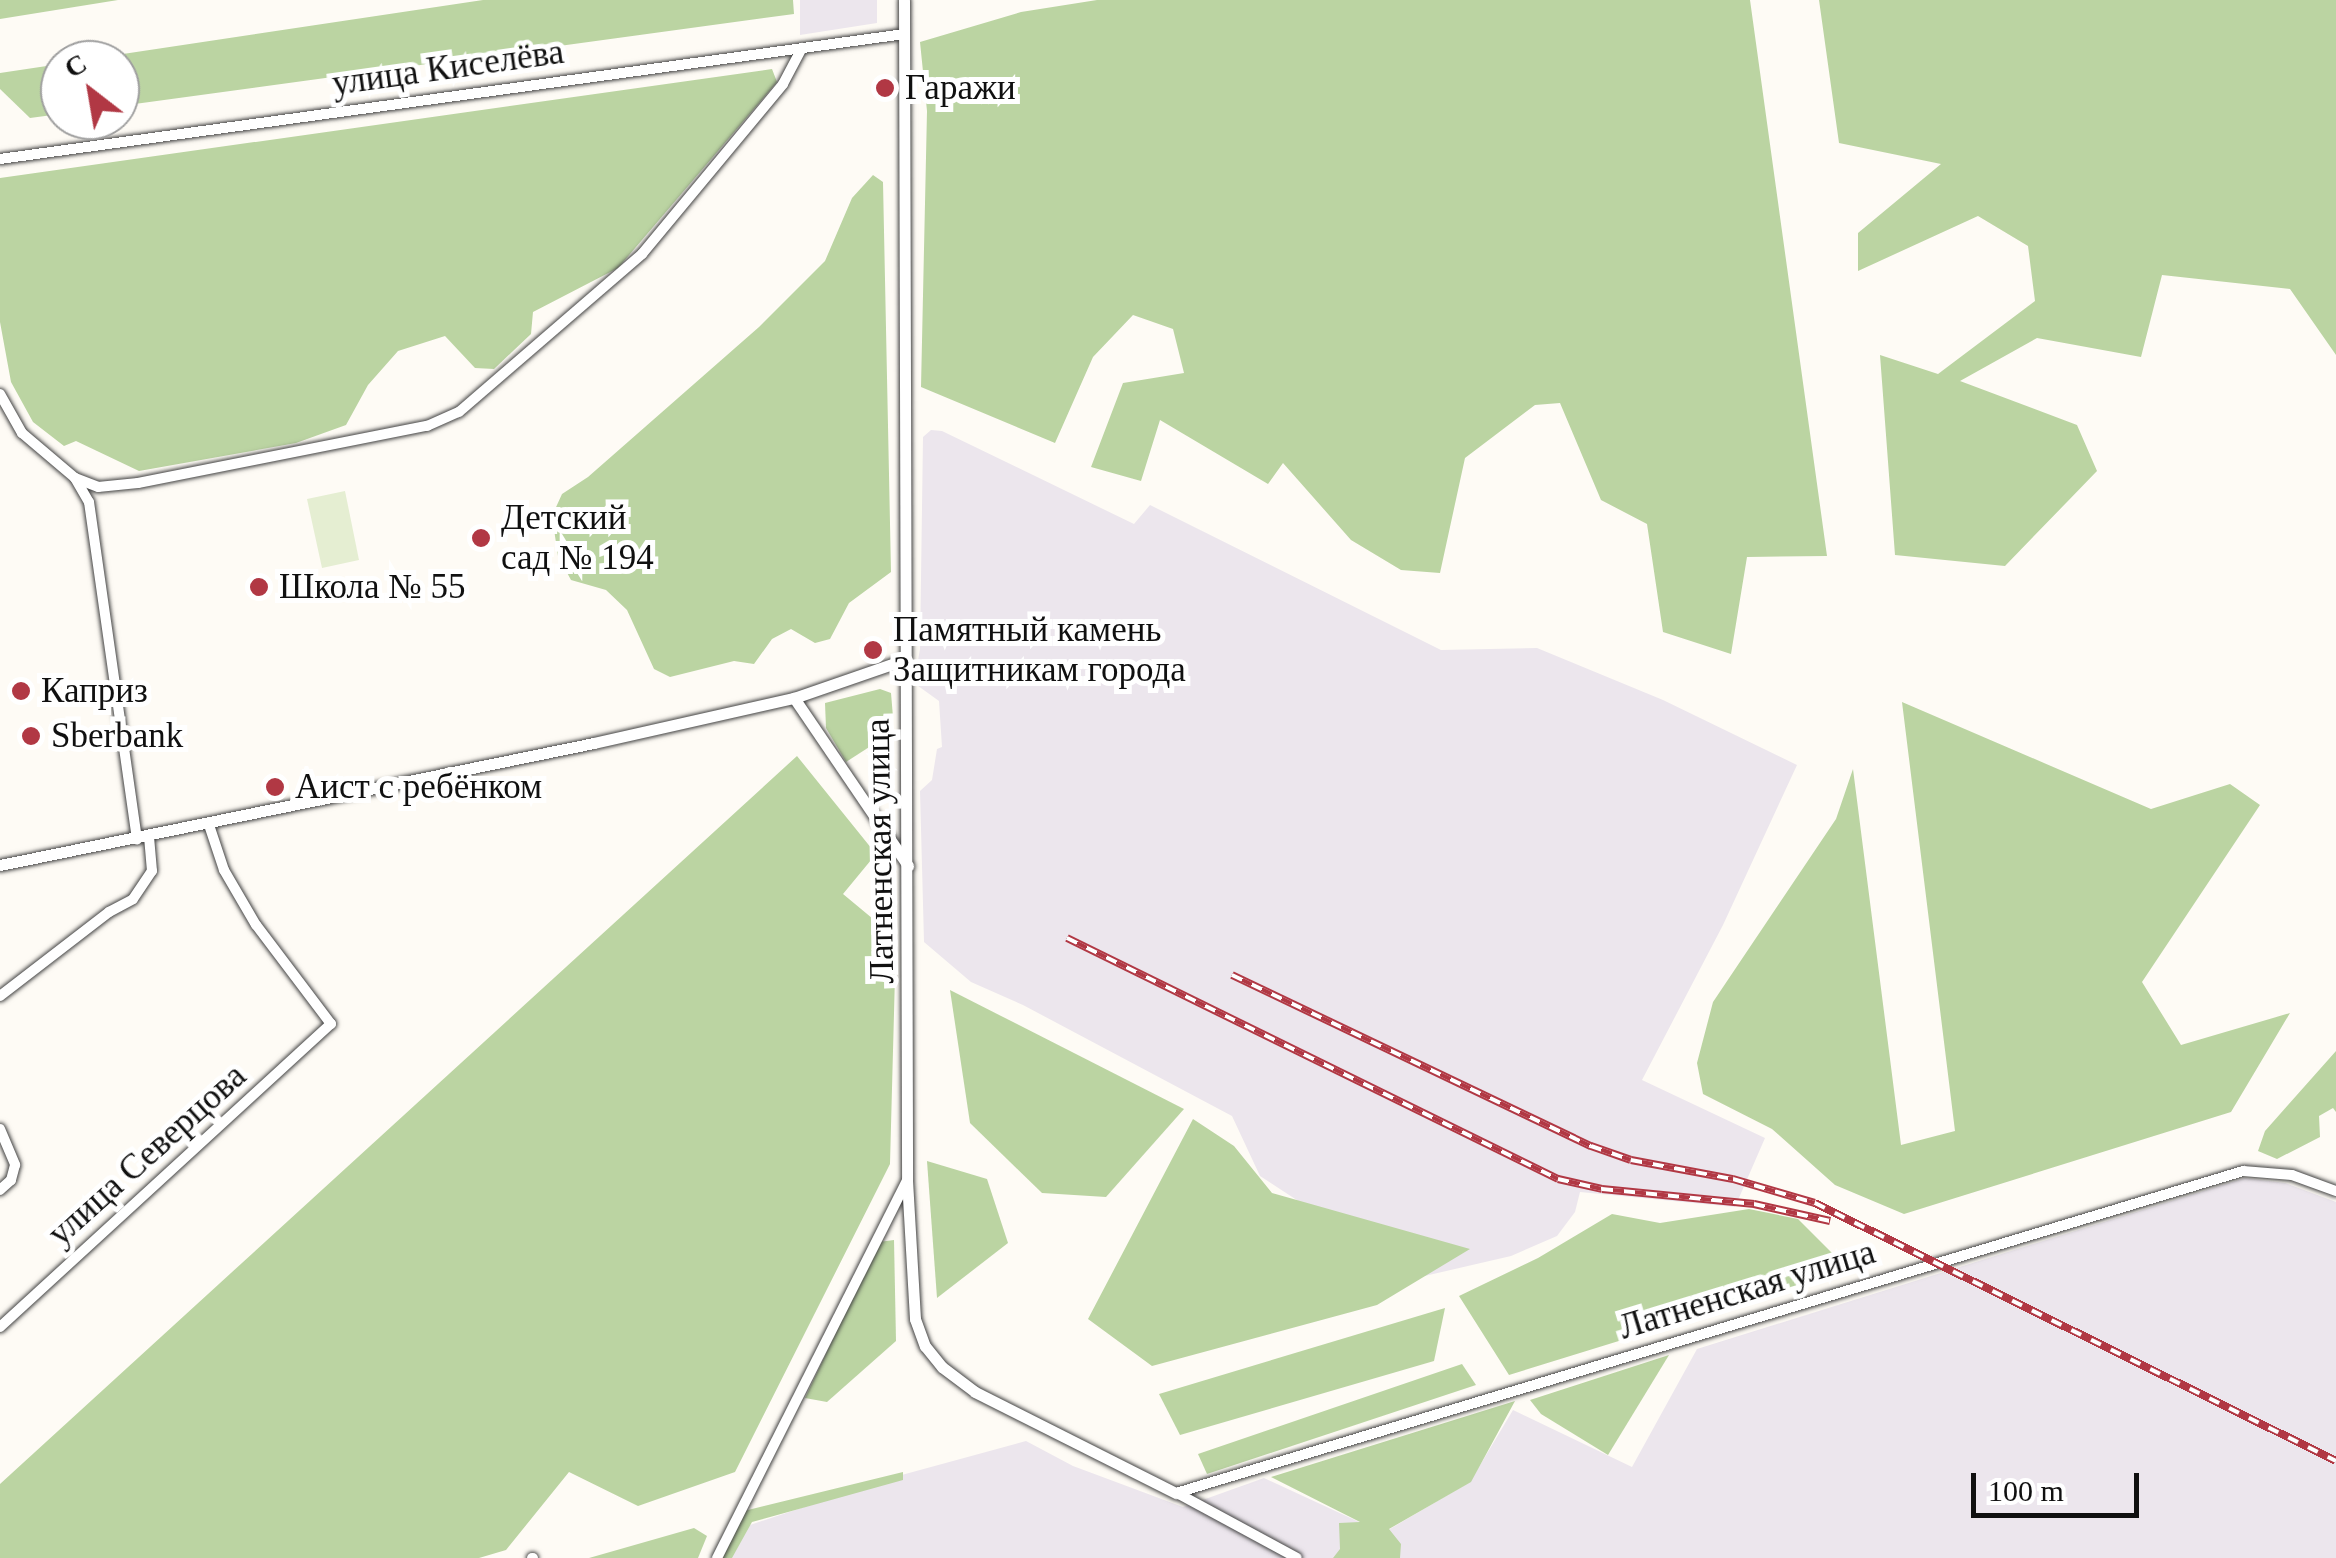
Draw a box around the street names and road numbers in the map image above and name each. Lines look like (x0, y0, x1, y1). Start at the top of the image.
street label: улица Киселёва (330, 31, 566, 105)
street label: Латненская улица (857, 718, 903, 984)
street label: улица Северцова (39, 1055, 255, 1255)
street label: Латненская улица (1614, 1231, 1880, 1349)

